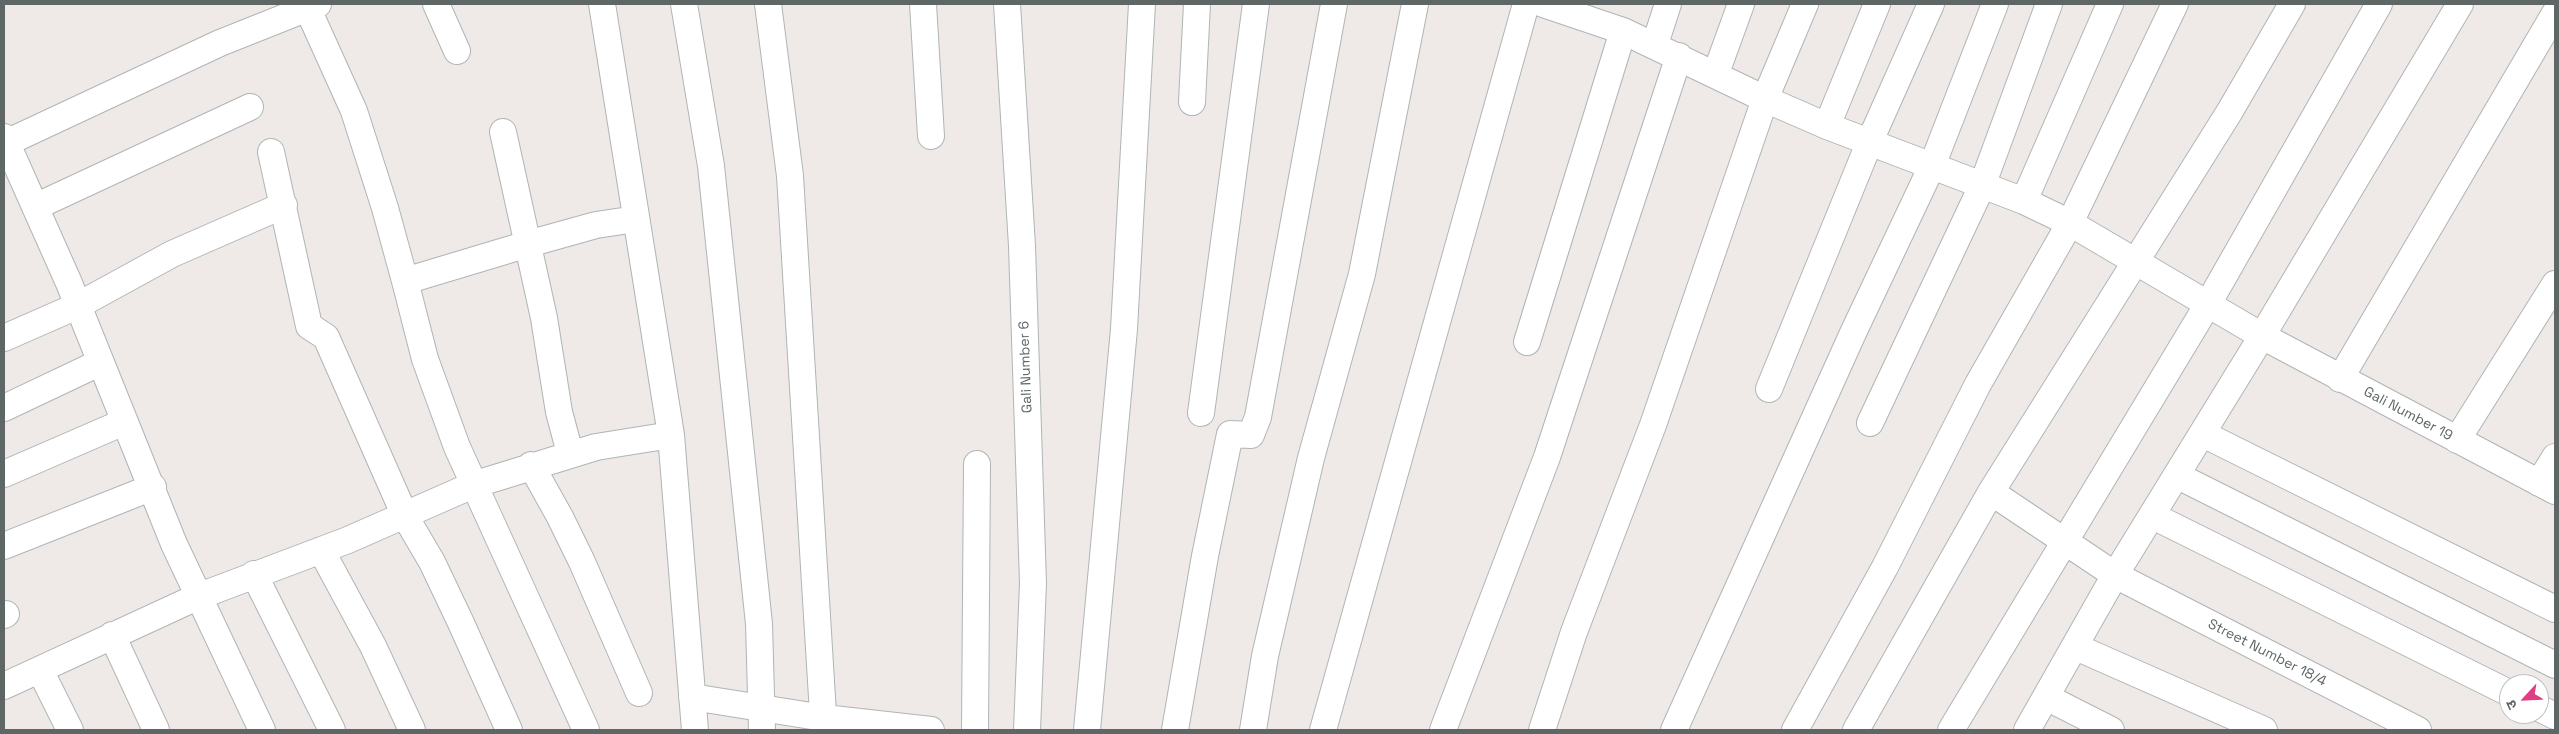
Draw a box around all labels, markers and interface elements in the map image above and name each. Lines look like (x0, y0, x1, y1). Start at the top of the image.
street label: Gali Number 6 (1016, 321, 1036, 413)
street label: Gali Number 19 (2361, 384, 2455, 444)
street label: Street Number 18/4 (2205, 616, 2329, 690)
north arrow (2499, 674, 2549, 724)
text: उ (2501, 697, 2521, 712)

